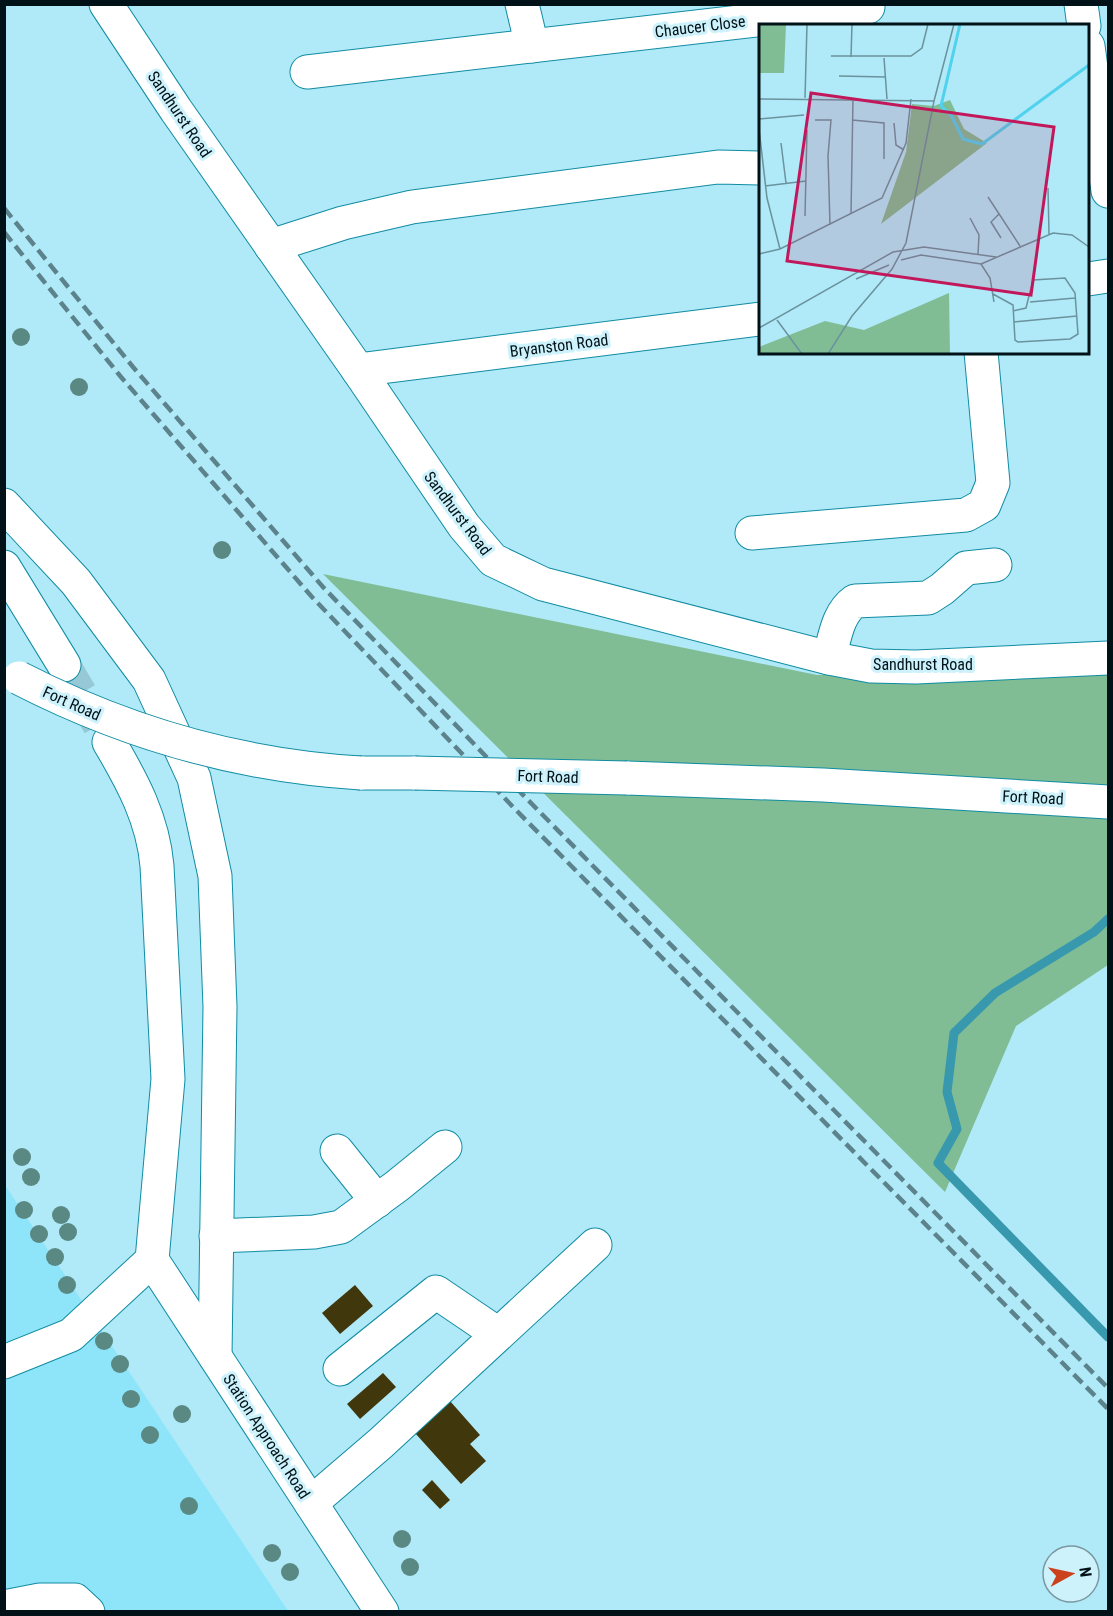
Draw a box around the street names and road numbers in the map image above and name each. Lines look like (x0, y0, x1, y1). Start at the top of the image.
street label: Chaucer Close (654, 12, 746, 41)
street label: Sandhurst Road (144, 68, 215, 161)
street label: Bryanston Road (509, 330, 609, 361)
street label: Sandhurst Road (420, 468, 495, 559)
street label: Sandhurst Road (873, 655, 973, 674)
street label: Fort Road (40, 682, 104, 725)
street label: Fort Road (517, 766, 579, 787)
street label: Fort Road (1002, 786, 1064, 809)
street label: Station Approach Road (219, 1370, 314, 1502)

